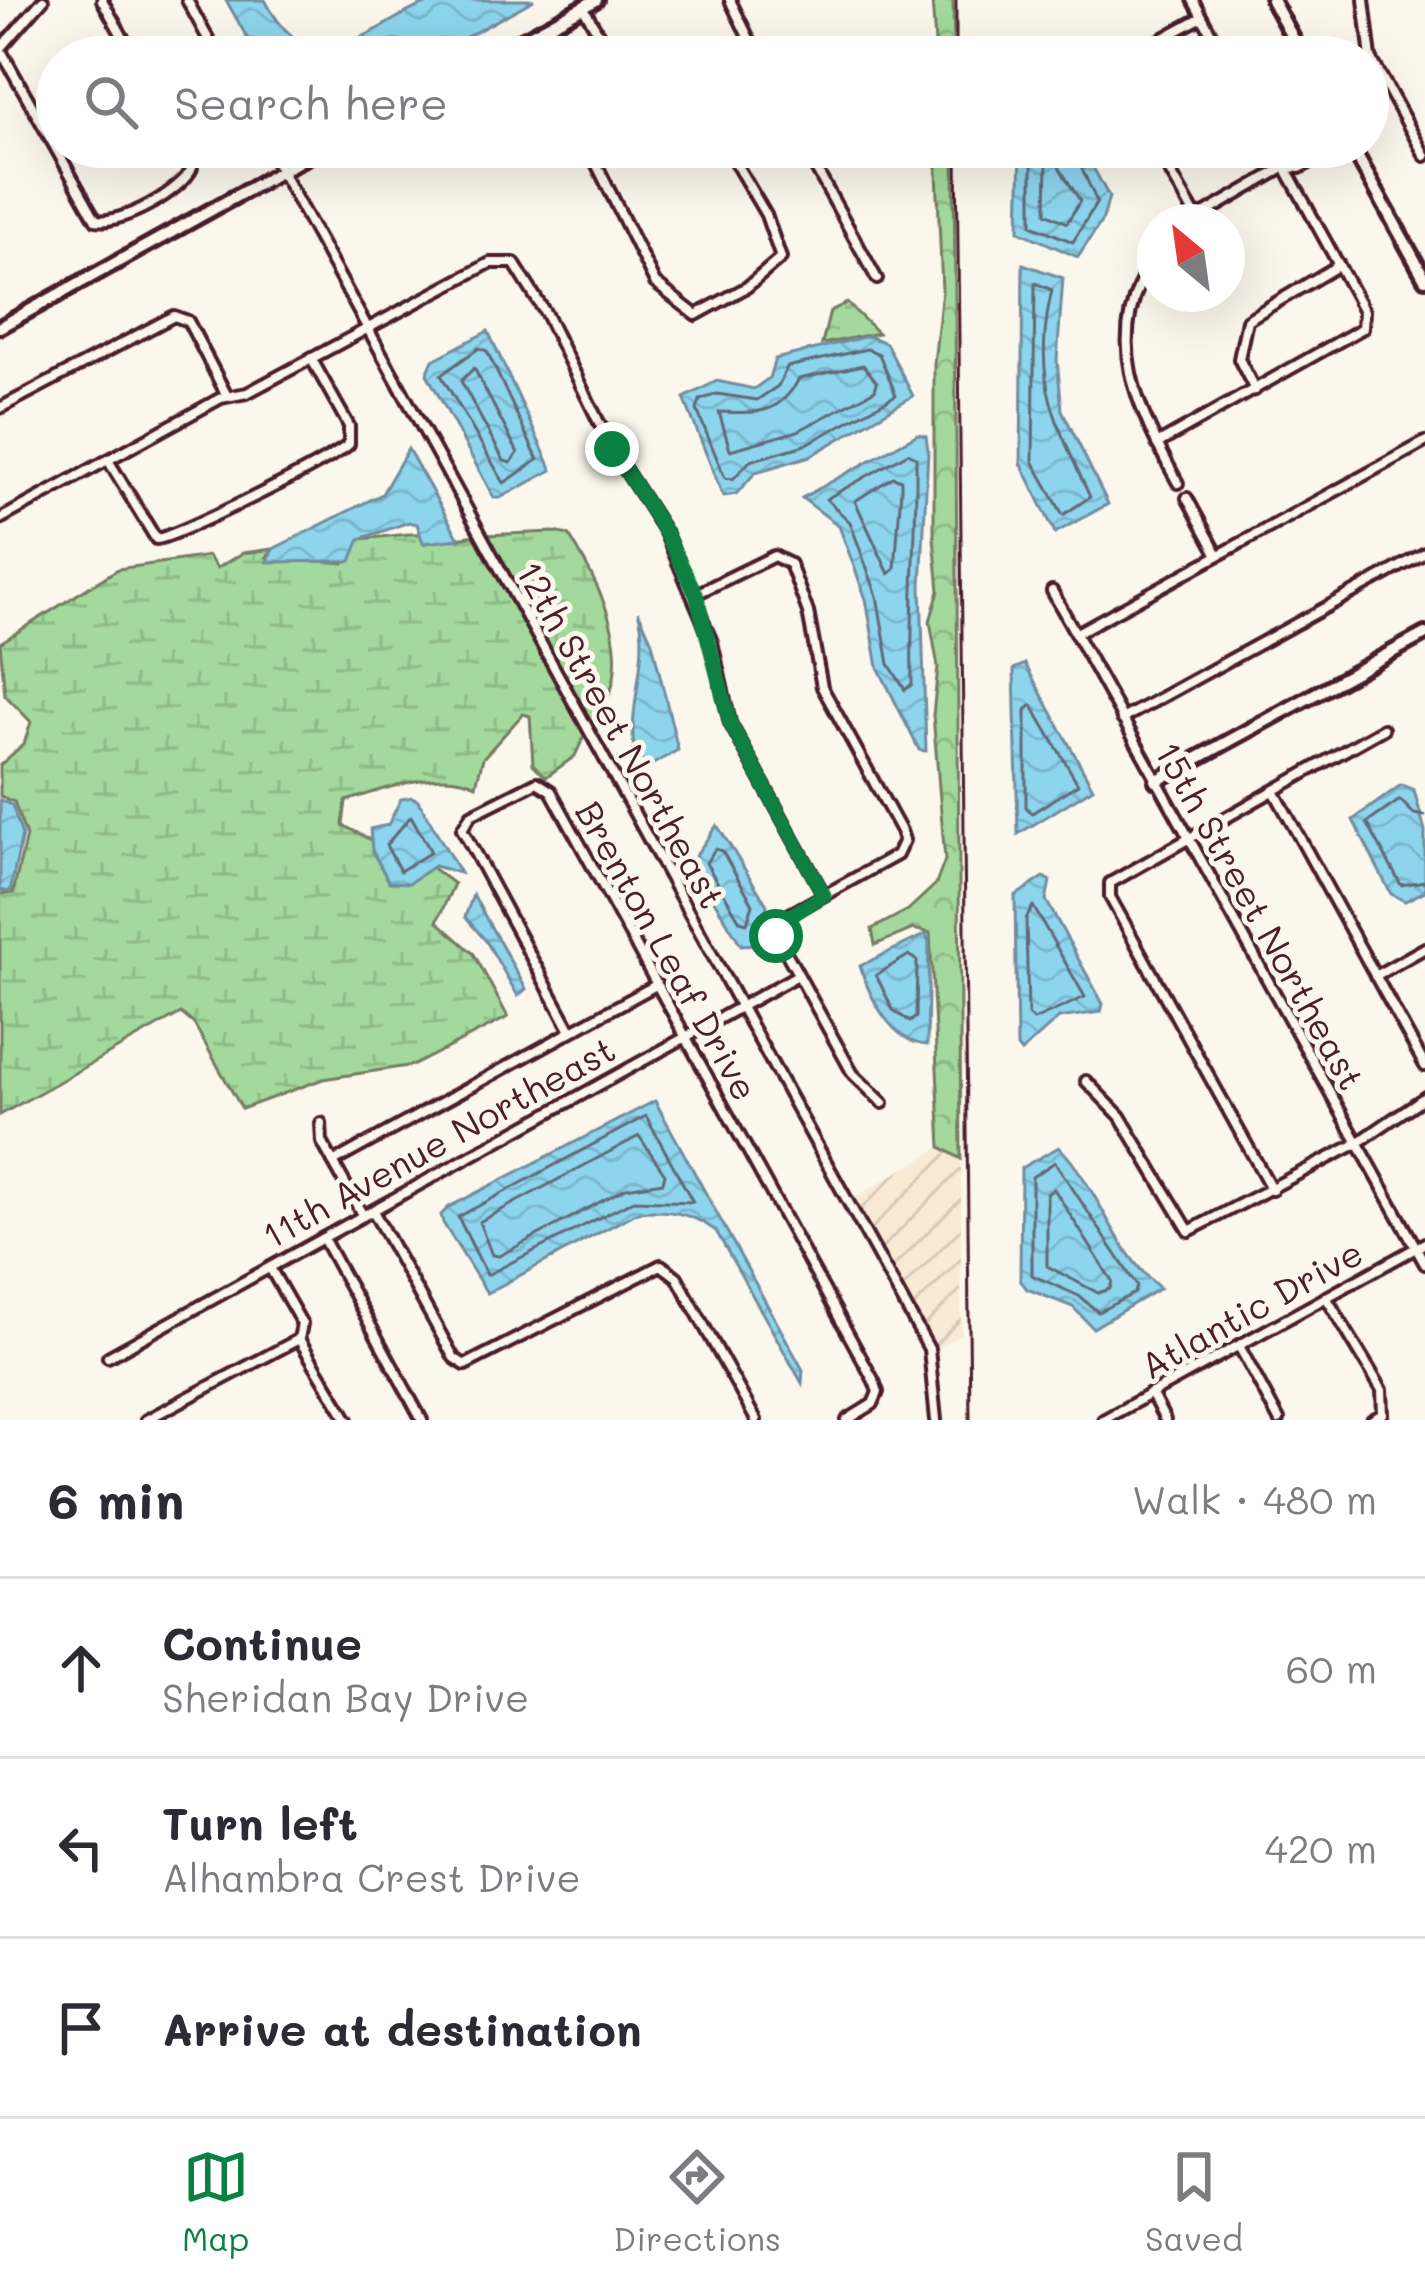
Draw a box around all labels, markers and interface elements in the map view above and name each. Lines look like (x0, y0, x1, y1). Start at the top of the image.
search box (36, 36, 1389, 168)
icon: search (78, 69, 144, 135)
text: Search here (174, 73, 448, 131)
north arrow (1137, 204, 1245, 312)
route end (585, 422, 639, 476)
street label: 12th Street Northeast (507, 552, 737, 916)
street label: 15th Street Northeast (1146, 733, 1376, 1097)
street label: Brenton Leaf Drive (566, 792, 770, 1108)
route start (749, 909, 803, 963)
street label: 11th Avenue Northeast (253, 1024, 623, 1258)
street label: Atlantic Drive (1132, 1228, 1370, 1388)
text: 6 min (48, 1465, 184, 1532)
text: Walk · 480 m (1132, 1473, 1377, 1524)
text: Continue (162, 1613, 362, 1671)
icon: ahead (48, 1635, 114, 1701)
text: 60 m (1286, 1642, 1377, 1693)
text: Sheridan Bay Drive (162, 1671, 529, 1722)
text: Turn left (162, 1793, 358, 1851)
icon: left (48, 1815, 114, 1881)
text: 420 m (1265, 1822, 1377, 1873)
text: Alhambra Crest Drive (162, 1851, 581, 1902)
icon: arrive (48, 1995, 114, 2061)
text: Arrive at destination (162, 1999, 642, 2057)
tab: Map (182, 2144, 249, 2259)
tab: Directions (613, 2144, 781, 2259)
tab: Saved (1145, 2144, 1243, 2259)

